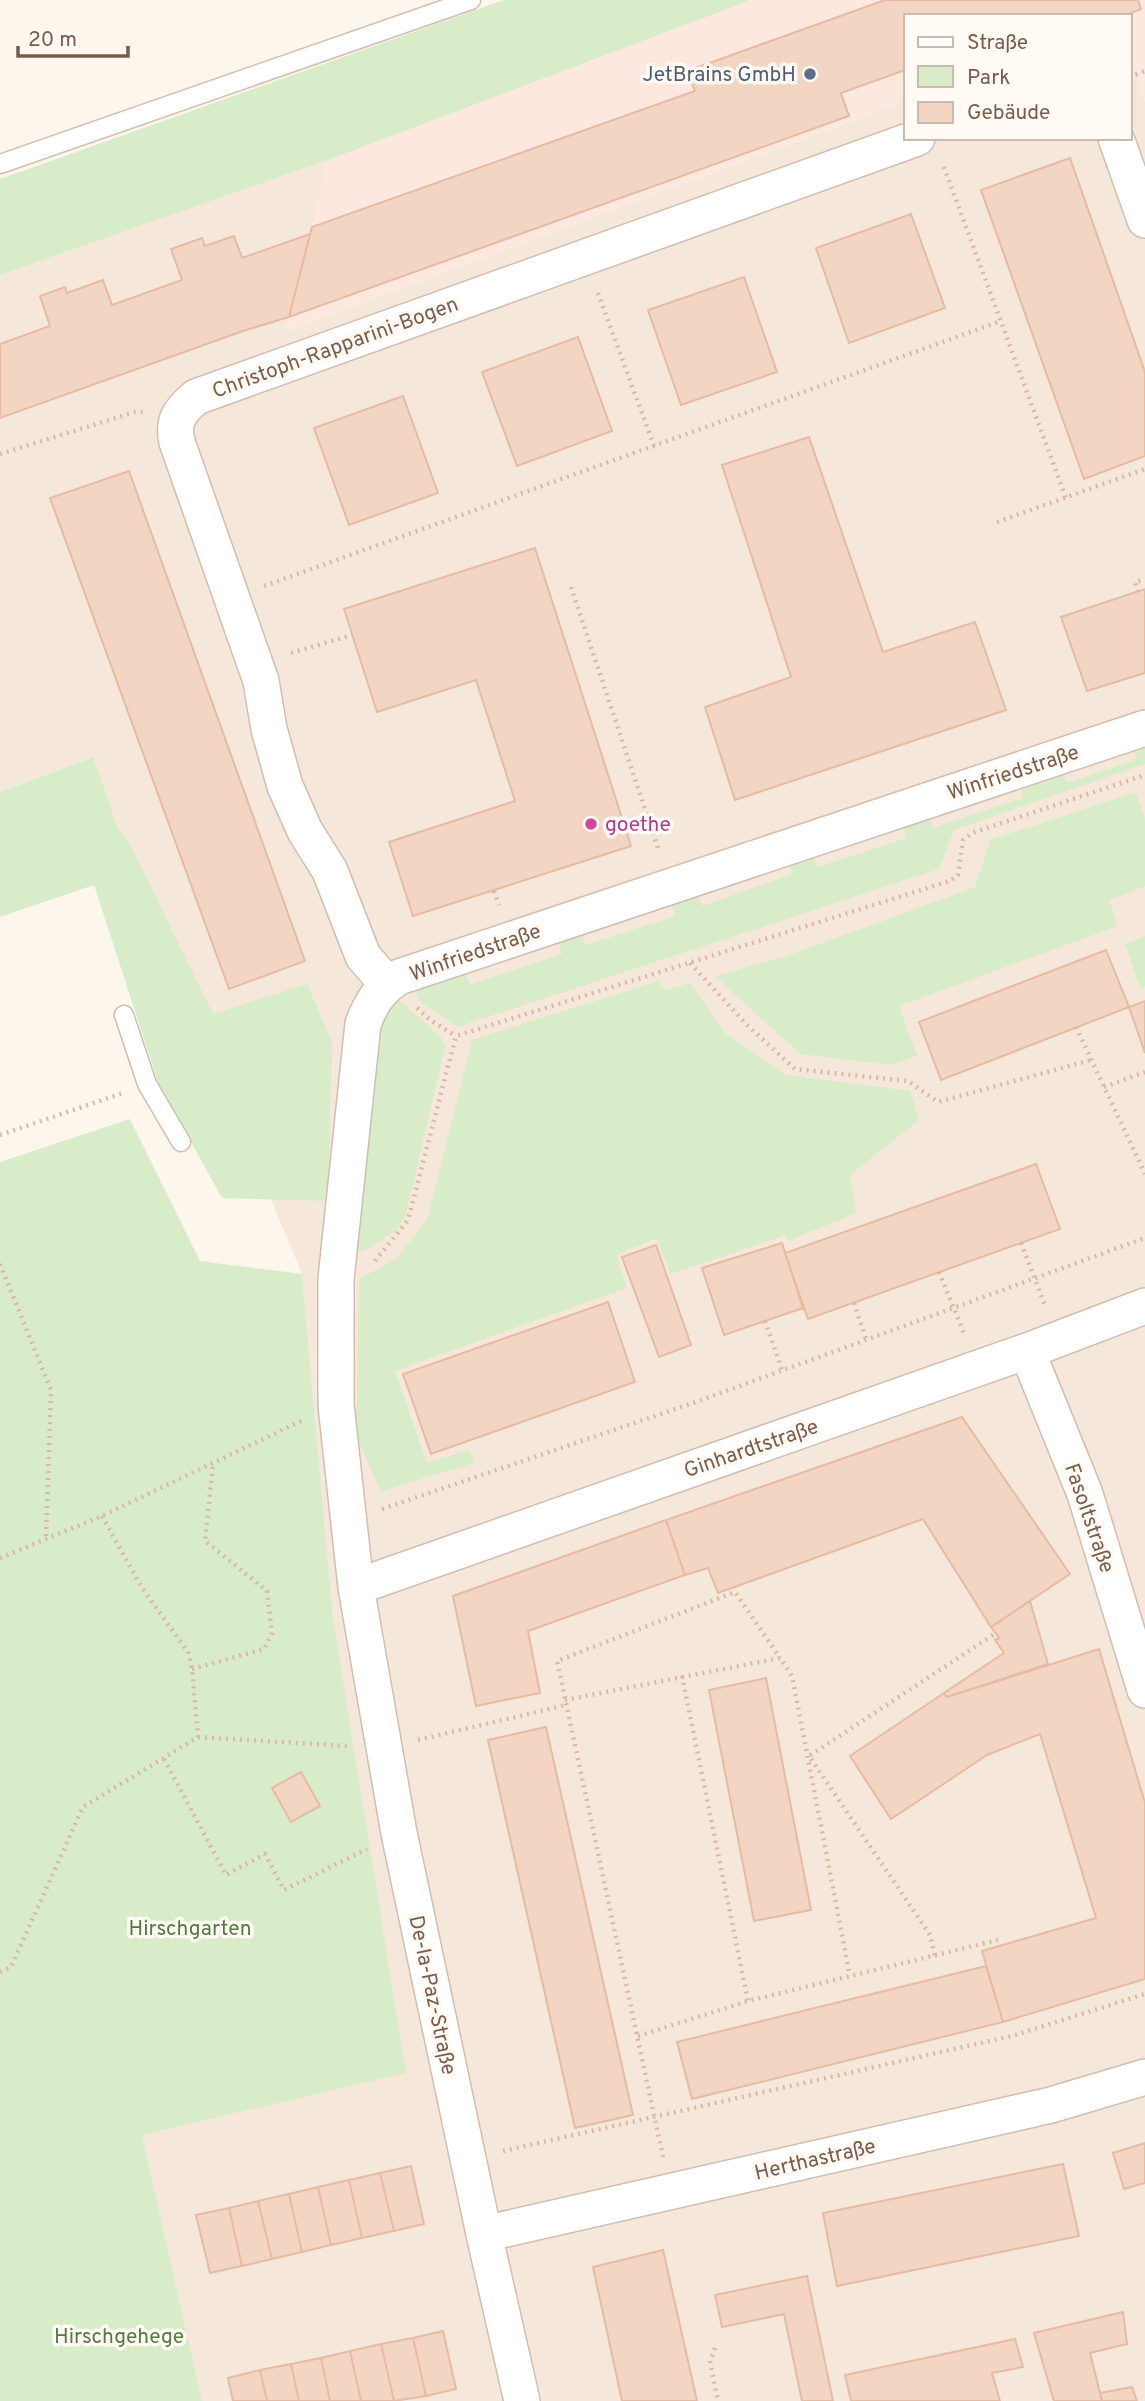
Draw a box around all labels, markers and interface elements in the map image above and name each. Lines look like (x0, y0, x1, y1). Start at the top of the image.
scale bar (18, 14, 128, 58)
legend (904, 14, 1131, 140)
text: 20 m (28, 27, 77, 54)
text: Straße (967, 30, 1028, 57)
place label: JetBrains GmbH (642, 62, 796, 89)
text: Park (967, 65, 1010, 92)
marker: JetBrains GmbH (802, 66, 818, 82)
text: Gebäude (967, 100, 1050, 127)
street label: Christoph-Rapparini-Bogen (209, 291, 462, 406)
street label: Winfriedstraße (944, 739, 1083, 807)
place label: goethe (605, 812, 671, 839)
marker: goethe (583, 816, 599, 832)
street label: Winfriedstraße (406, 918, 545, 988)
street label: Ginhardtstraße (681, 1414, 822, 1485)
street label: Fasoltstraße (1057, 1460, 1120, 1577)
street label: De-la-Paz-Straße (401, 1913, 462, 2077)
park label: Hirschgarten (128, 1916, 252, 1943)
street label: Herthastraße (752, 2133, 879, 2188)
park label: Hirschgehege (54, 2324, 184, 2351)

